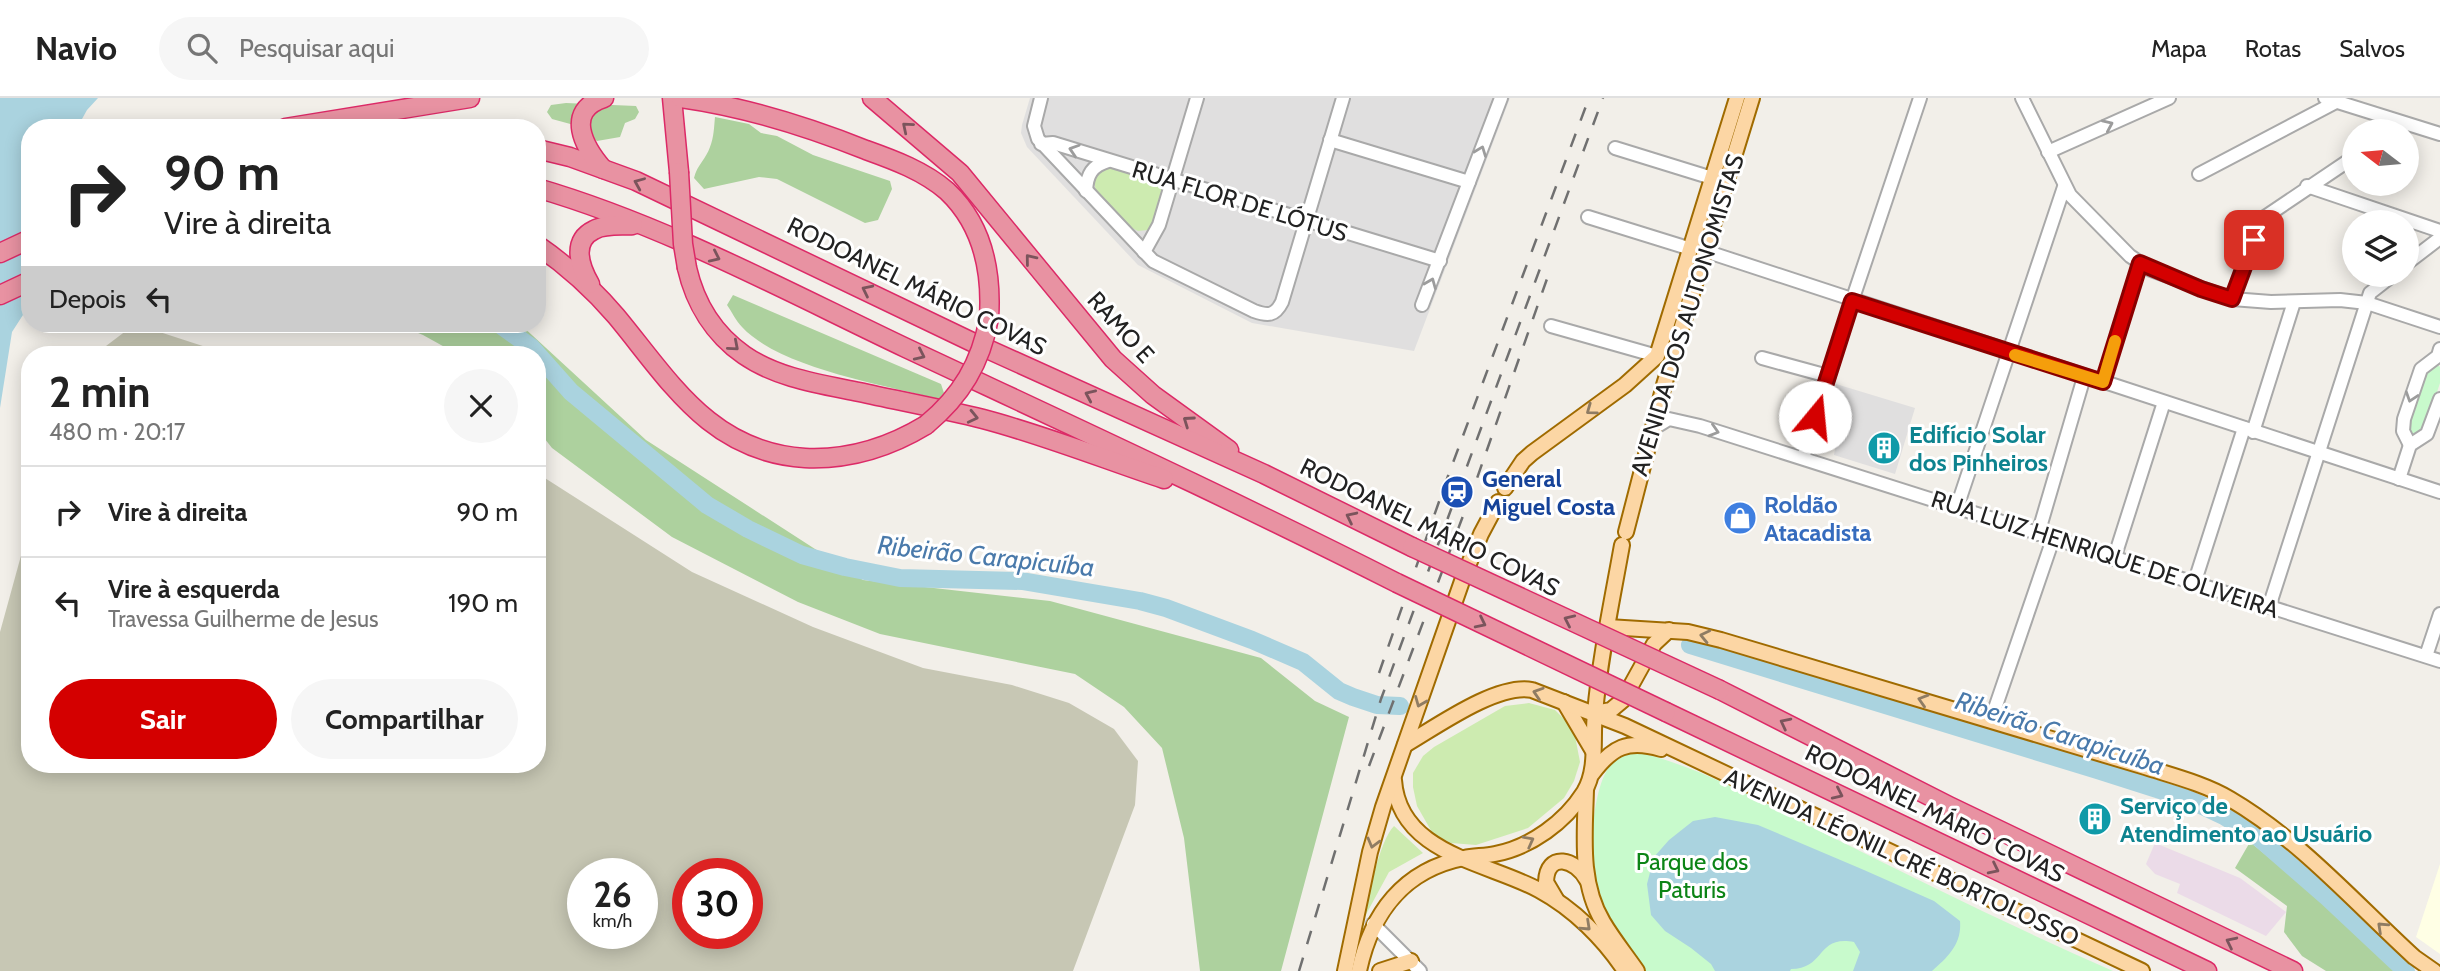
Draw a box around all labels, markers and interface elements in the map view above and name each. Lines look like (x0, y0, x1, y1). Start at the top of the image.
search box (159, 17, 649, 80)
text: Navio (35, 28, 117, 68)
icon: search (183, 29, 221, 67)
text: Pesquisar aqui (239, 32, 395, 64)
text: Mapa (2151, 34, 2207, 63)
text: Rotas (2245, 34, 2301, 63)
text: Salvos (2339, 34, 2405, 63)
one-way arrow (2101, 119, 2114, 133)
north arrow (2342, 119, 2418, 196)
map controls (2342, 119, 2419, 287)
one-way arrow (902, 123, 915, 135)
text: 90 m (164, 143, 280, 202)
one-way arrow (1069, 144, 1081, 159)
one-way arrow (1473, 145, 1487, 157)
icon: right (49, 147, 140, 238)
street label: AVENIDA DOS AUTONOMISTAS (1624, 151, 1750, 479)
street label: RUA FLOR DE LÓTUS (1129, 154, 1351, 248)
one-way arrow (634, 177, 646, 191)
text: Vire à direita (164, 203, 331, 242)
pin (2224, 210, 2284, 270)
button: layers (2342, 210, 2419, 287)
street label: RODOANEL MÁRIO COVAS (783, 211, 1051, 361)
icon: arrive (2235, 221, 2273, 259)
one-way arrow (708, 249, 720, 263)
one-way arrow (1026, 254, 1038, 267)
one-way arrow (1422, 278, 1436, 290)
icon: left (140, 280, 178, 318)
text: Depois (49, 283, 126, 315)
one-way arrow (862, 284, 874, 298)
street label: RAMO E (1082, 285, 1160, 369)
one-way arrow (725, 338, 738, 350)
one-way arrow (913, 346, 925, 360)
text: 2 min (49, 366, 150, 418)
button: close (444, 369, 518, 443)
position arrow (1778, 380, 1852, 454)
one-way arrow (1085, 389, 1097, 403)
one-way arrow (2405, 390, 2419, 403)
one-way arrow (1586, 402, 1599, 414)
one-way arrow (967, 409, 979, 423)
one-way arrow (1183, 416, 1196, 429)
text: 480 m · 20:17 (49, 418, 185, 446)
place label: Edifício Solar dos Pinheiros (1909, 420, 2048, 477)
one-way arrow (1708, 423, 1720, 437)
building icon: Edifício Solar dos Pinheiros (1865, 429, 1903, 467)
street label: RODOANEL MÁRIO COVAS (1296, 452, 1564, 602)
place label: General Miguel Costa (1482, 464, 1615, 521)
station icon: General Miguel Costa (1438, 473, 1476, 511)
street label: RUA LUIZ HENRIQUE DE OLIVEIRA (1928, 484, 2283, 624)
place label: Roldão Atacadista (1764, 490, 1871, 547)
icon: right (49, 493, 87, 531)
text: Vire à direita (108, 496, 248, 528)
text: 90 m (456, 496, 518, 528)
shop icon: Roldão Atacadista (1721, 499, 1759, 537)
one-way arrow (1346, 512, 1358, 526)
water label: Ribeirão Carapicuíba (876, 529, 1096, 583)
text: Vire à esquerda (108, 573, 280, 605)
icon: left (49, 584, 87, 622)
text: 190 m (448, 587, 518, 619)
text: Travessa Guilherme de Jesus (108, 605, 379, 633)
one-way arrow (1564, 614, 1576, 628)
one-way arrow (1474, 615, 1486, 629)
one-way arrow (1699, 630, 1711, 644)
button: Sair (49, 679, 277, 759)
button: Compartilhar (291, 679, 518, 759)
water label: Ribeirão Carapicuíba (1951, 684, 2169, 782)
one-way arrow (1532, 686, 1544, 701)
one-way arrow (1918, 694, 1930, 709)
one-way arrow (1415, 695, 1429, 707)
one-way arrow (1780, 718, 1792, 731)
street label: RODOANEL MÁRIO COVAS (1801, 738, 2069, 888)
street label: AVENIDA LÉONIL CRÉ BORTOLOSSO (1720, 762, 2084, 952)
one-way arrow (1831, 786, 1843, 800)
place label: Serviço de Atendimento ao Usuário (2120, 791, 2372, 848)
building icon: Serviço de Atendimento ao Usuário (2076, 800, 2114, 838)
one-way arrow (1521, 836, 1534, 850)
one-way arrow (1367, 837, 1381, 849)
park label: Parque dos Paturis (1636, 847, 1748, 904)
speed limit sign: 30 (672, 858, 763, 949)
one-way arrow (1987, 860, 1999, 874)
text: 26 (593, 873, 632, 916)
text: km/h (593, 910, 632, 932)
one-way arrow (1578, 918, 1591, 930)
one-way arrow (2377, 922, 2390, 935)
one-way arrow (2226, 936, 2238, 950)

